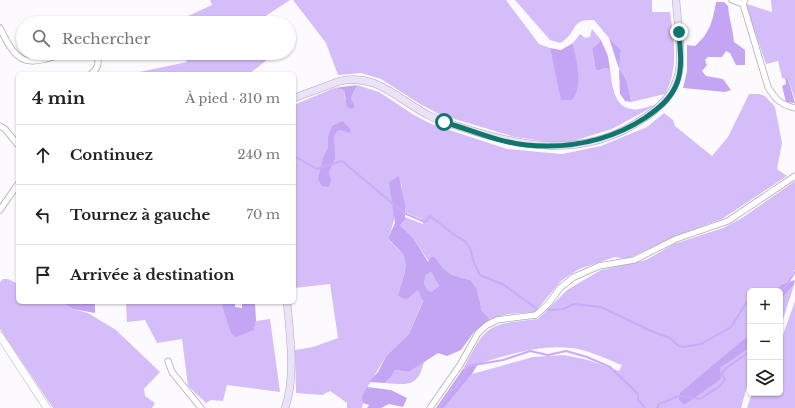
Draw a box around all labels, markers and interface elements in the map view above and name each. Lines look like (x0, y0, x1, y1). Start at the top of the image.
search box (16, 16, 296, 60)
route end (670, 23, 688, 41)
icon: search (30, 27, 52, 49)
text: Rechercher (62, 29, 150, 48)
text: 4 min (32, 88, 85, 109)
text: À pied · 310 m (185, 90, 280, 107)
route start (435, 113, 453, 131)
icon: ahead (32, 144, 54, 166)
text: Continuez (70, 145, 153, 164)
text: 240 m (237, 146, 280, 163)
icon: left (32, 204, 54, 226)
text: Tournez à gauche (70, 205, 210, 224)
text: 70 m (247, 206, 280, 223)
icon: arrive (32, 264, 54, 286)
text: Arrivée à destination (70, 265, 234, 284)
map controls (747, 288, 783, 396)
button: + (747, 288, 783, 324)
button: − (747, 324, 783, 360)
button: layers (747, 360, 783, 396)

